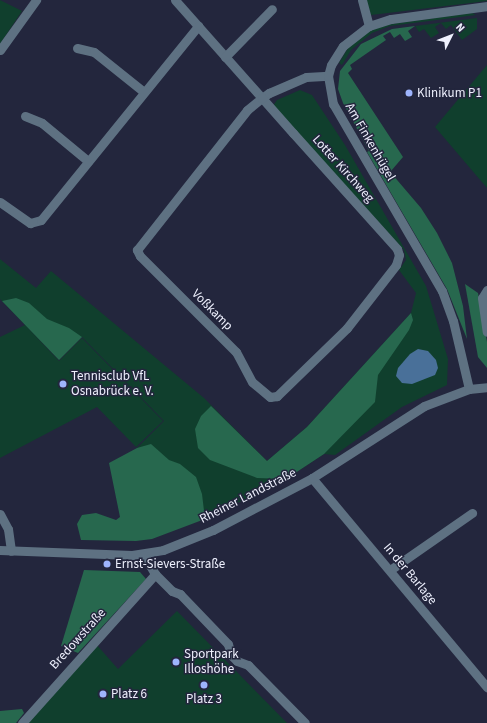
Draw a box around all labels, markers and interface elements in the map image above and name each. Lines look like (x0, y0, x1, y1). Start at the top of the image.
north arrow (431, 16, 471, 56)
text: N (452, 20, 468, 35)
place label: Klinikum P1 (417, 85, 482, 101)
marker: Klinikum P1 (404, 88, 414, 98)
street label: Am Finkenhügel (341, 100, 399, 184)
street label: Lotter Kirchweg (309, 132, 377, 206)
street label: Voßkamp (188, 286, 236, 334)
place label: Tennisclub VfL Osnabrück e. V. (71, 369, 154, 400)
marker: Tennisclub VfL Osnabrück e. V. (58, 379, 68, 389)
street label: Rheiner Landstraße (197, 465, 299, 527)
street label: In der Barlage (380, 540, 440, 608)
place label: Ernst-Sievers-Straße (115, 556, 225, 572)
marker: Ernst-Sievers-Straße (102, 559, 112, 569)
street label: Bredowstraße (47, 605, 109, 673)
place label: Sportpark Illoshöhe (184, 647, 239, 678)
marker: Sportpark Illoshöhe (171, 657, 181, 667)
marker: Platz 3 (199, 680, 209, 690)
place label: Platz 6 (111, 686, 147, 702)
marker: Platz 6 (98, 689, 108, 699)
place label: Platz 3 (186, 691, 222, 707)

